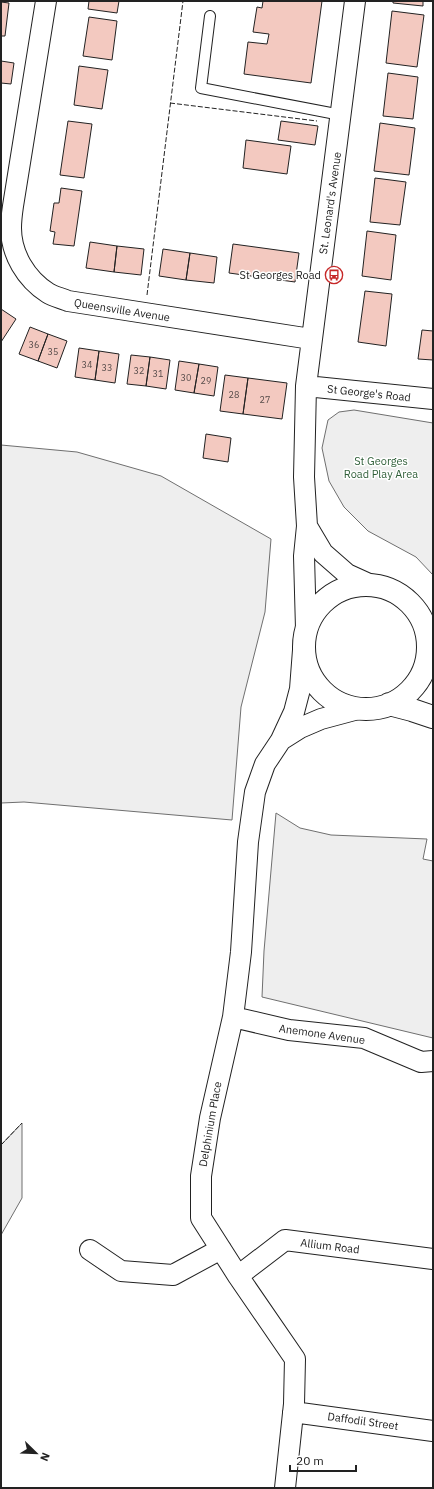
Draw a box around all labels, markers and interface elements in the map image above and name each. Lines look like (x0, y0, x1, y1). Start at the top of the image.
street label: St. Leonard's Avenue (316, 151, 344, 255)
bus stop icon: St Georges Road (324, 265, 344, 285)
place label: St Georges Road (240, 268, 321, 282)
street label: Queensville Avenue (73, 295, 171, 325)
house number: 36 (29, 339, 39, 350)
house number: 35 (48, 346, 58, 357)
house number: 34 (82, 359, 92, 370)
house number: 33 (102, 362, 112, 373)
house number: 32 (134, 365, 144, 376)
house number: 31 (153, 368, 163, 379)
house number: 30 (181, 372, 191, 383)
house number: 29 (201, 375, 211, 386)
street label: St George's Road (327, 382, 411, 404)
house number: 28 (229, 389, 239, 400)
house number: 27 (260, 394, 270, 405)
park label: St Georges Road Play Area (344, 454, 418, 481)
street label: Anemone Avenue (278, 1021, 366, 1047)
street label: Delphinium Place (196, 1080, 224, 1168)
street label: Allium Road (300, 1235, 360, 1257)
street label: Daffodil Street (327, 1409, 399, 1433)
north arrow (16, 1433, 56, 1473)
scale bar (290, 1447, 356, 1473)
text: N (37, 1451, 53, 1463)
text: 20 m (296, 1453, 324, 1468)

